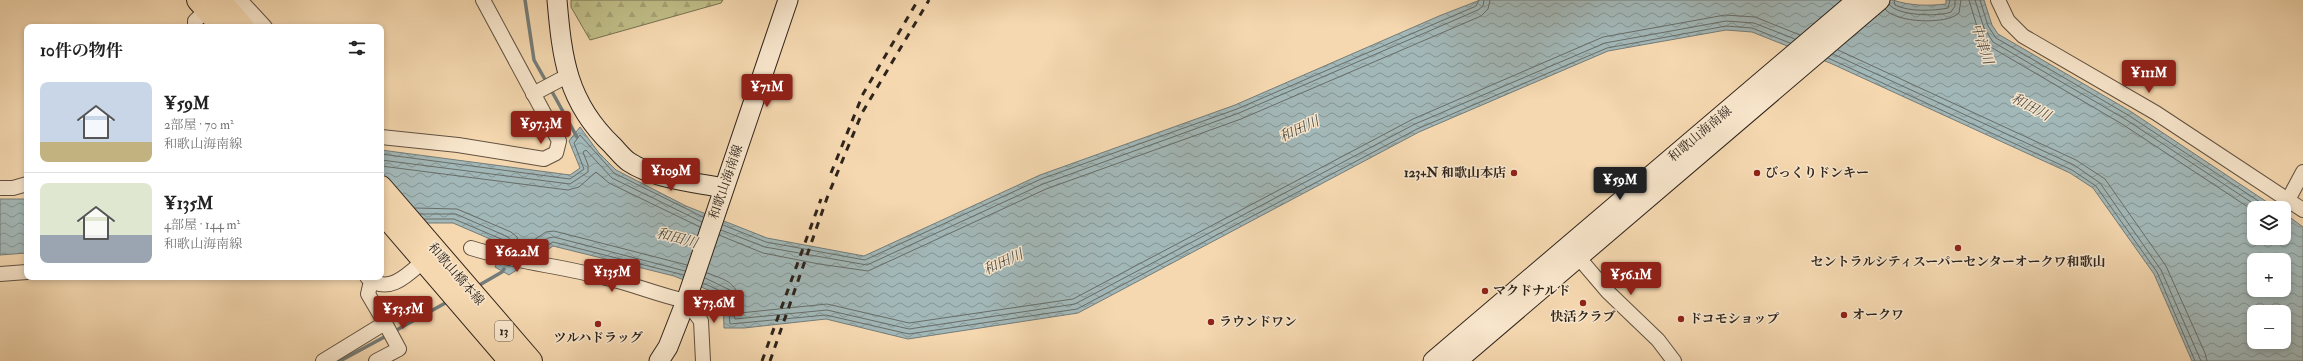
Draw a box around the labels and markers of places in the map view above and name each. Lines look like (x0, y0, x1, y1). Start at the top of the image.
pin: ¥111M (2121, 60, 2177, 94)
pin: ¥71M (743, 74, 791, 108)
pin: ¥97.3M (508, 111, 574, 145)
pin: ¥109M (643, 158, 699, 192)
place label: 123+N 和歌山本店 (1404, 165, 1506, 181)
place label: びっくりドンキー (1765, 165, 1869, 181)
pin: ¥59M (1596, 167, 1644, 201)
marker: 123+N 和歌山本店 (1509, 168, 1519, 178)
marker: びっくりドンキー (1752, 168, 1762, 178)
pin: ¥62.2M (484, 239, 550, 273)
marker: セントラルシティスーパーセンターオークワ和歌山 (1953, 243, 1963, 253)
place label: セントラルシティスーパーセンターオークワ和歌山 (1811, 254, 2105, 270)
pin: ¥135M (584, 259, 640, 293)
pin: ¥56.1M (1598, 262, 1664, 296)
place label: マクドナルド (1493, 283, 1570, 299)
marker: マクドナルド (1480, 286, 1490, 296)
pin: ¥73.6M (681, 290, 747, 324)
pin: ¥53.5M (370, 296, 436, 330)
marker: 快活クラブ (1578, 298, 1588, 308)
place label: オークワ (1852, 307, 1904, 323)
place label: 快活クラブ (1550, 309, 1616, 325)
marker: オークワ (1839, 310, 1849, 320)
place label: ドコモショップ (1689, 311, 1779, 327)
place label: ラウンドワン (1219, 314, 1297, 330)
marker: ドコモショップ (1676, 314, 1686, 324)
marker: ラウンドワン (1206, 317, 1216, 327)
marker: ツルハドラッグ (593, 319, 603, 329)
place label: ツルハドラッグ (553, 330, 643, 346)

